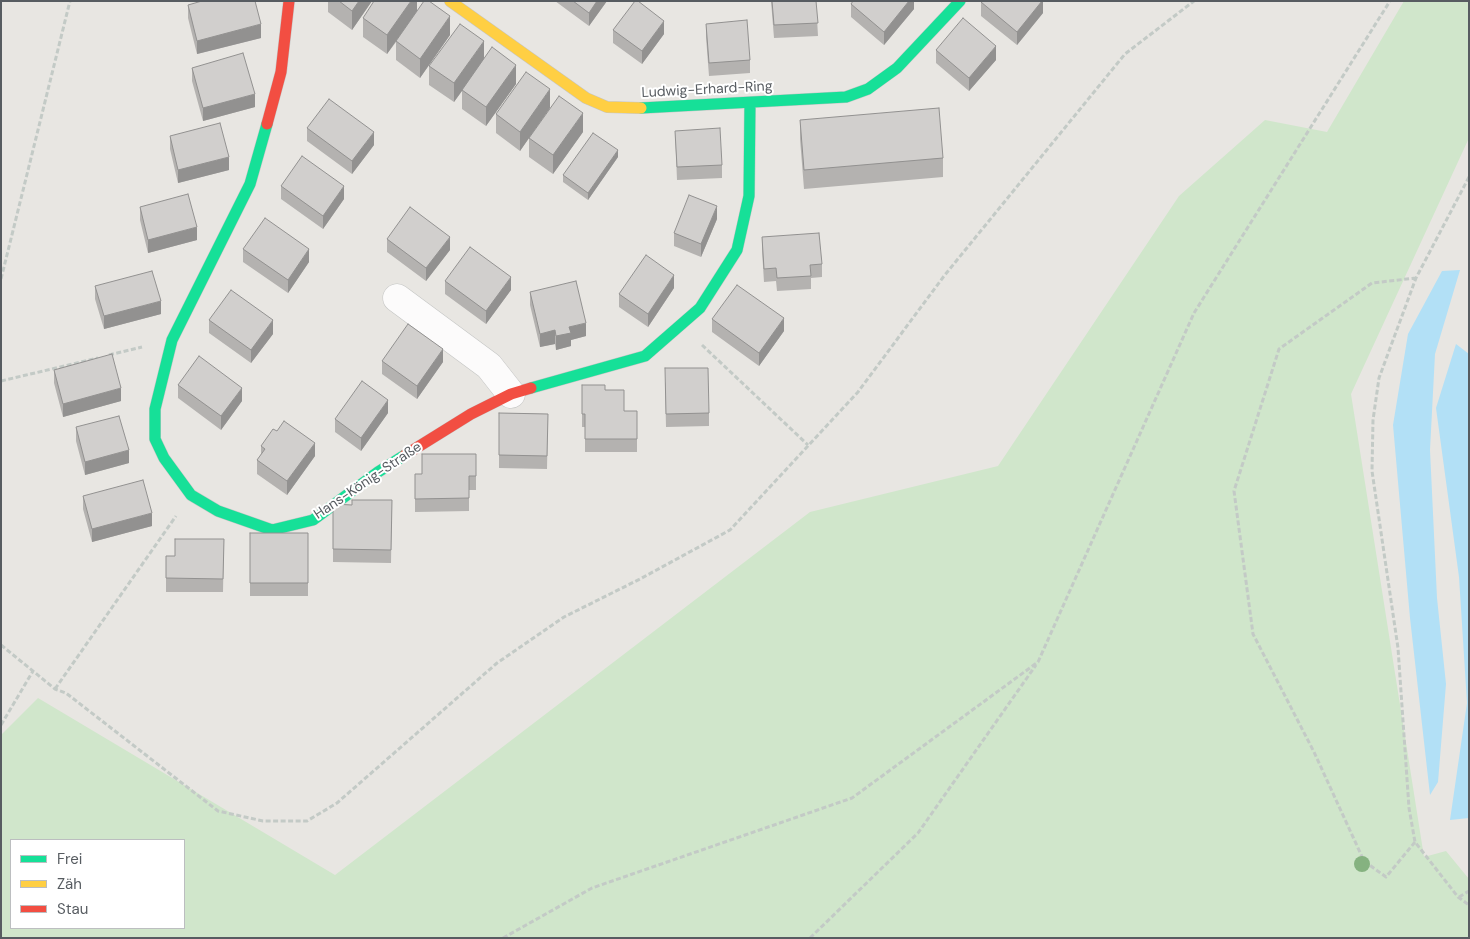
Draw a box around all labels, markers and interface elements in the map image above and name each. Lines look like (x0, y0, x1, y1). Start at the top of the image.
street label: Ludwig-Erhard-Ring (641, 78, 773, 102)
street label: Hans-König-Straße (311, 439, 425, 523)
legend (10, 839, 185, 929)
text: Frei (57, 849, 82, 869)
text: Zäh (57, 874, 82, 894)
text: Stau (57, 899, 88, 919)

